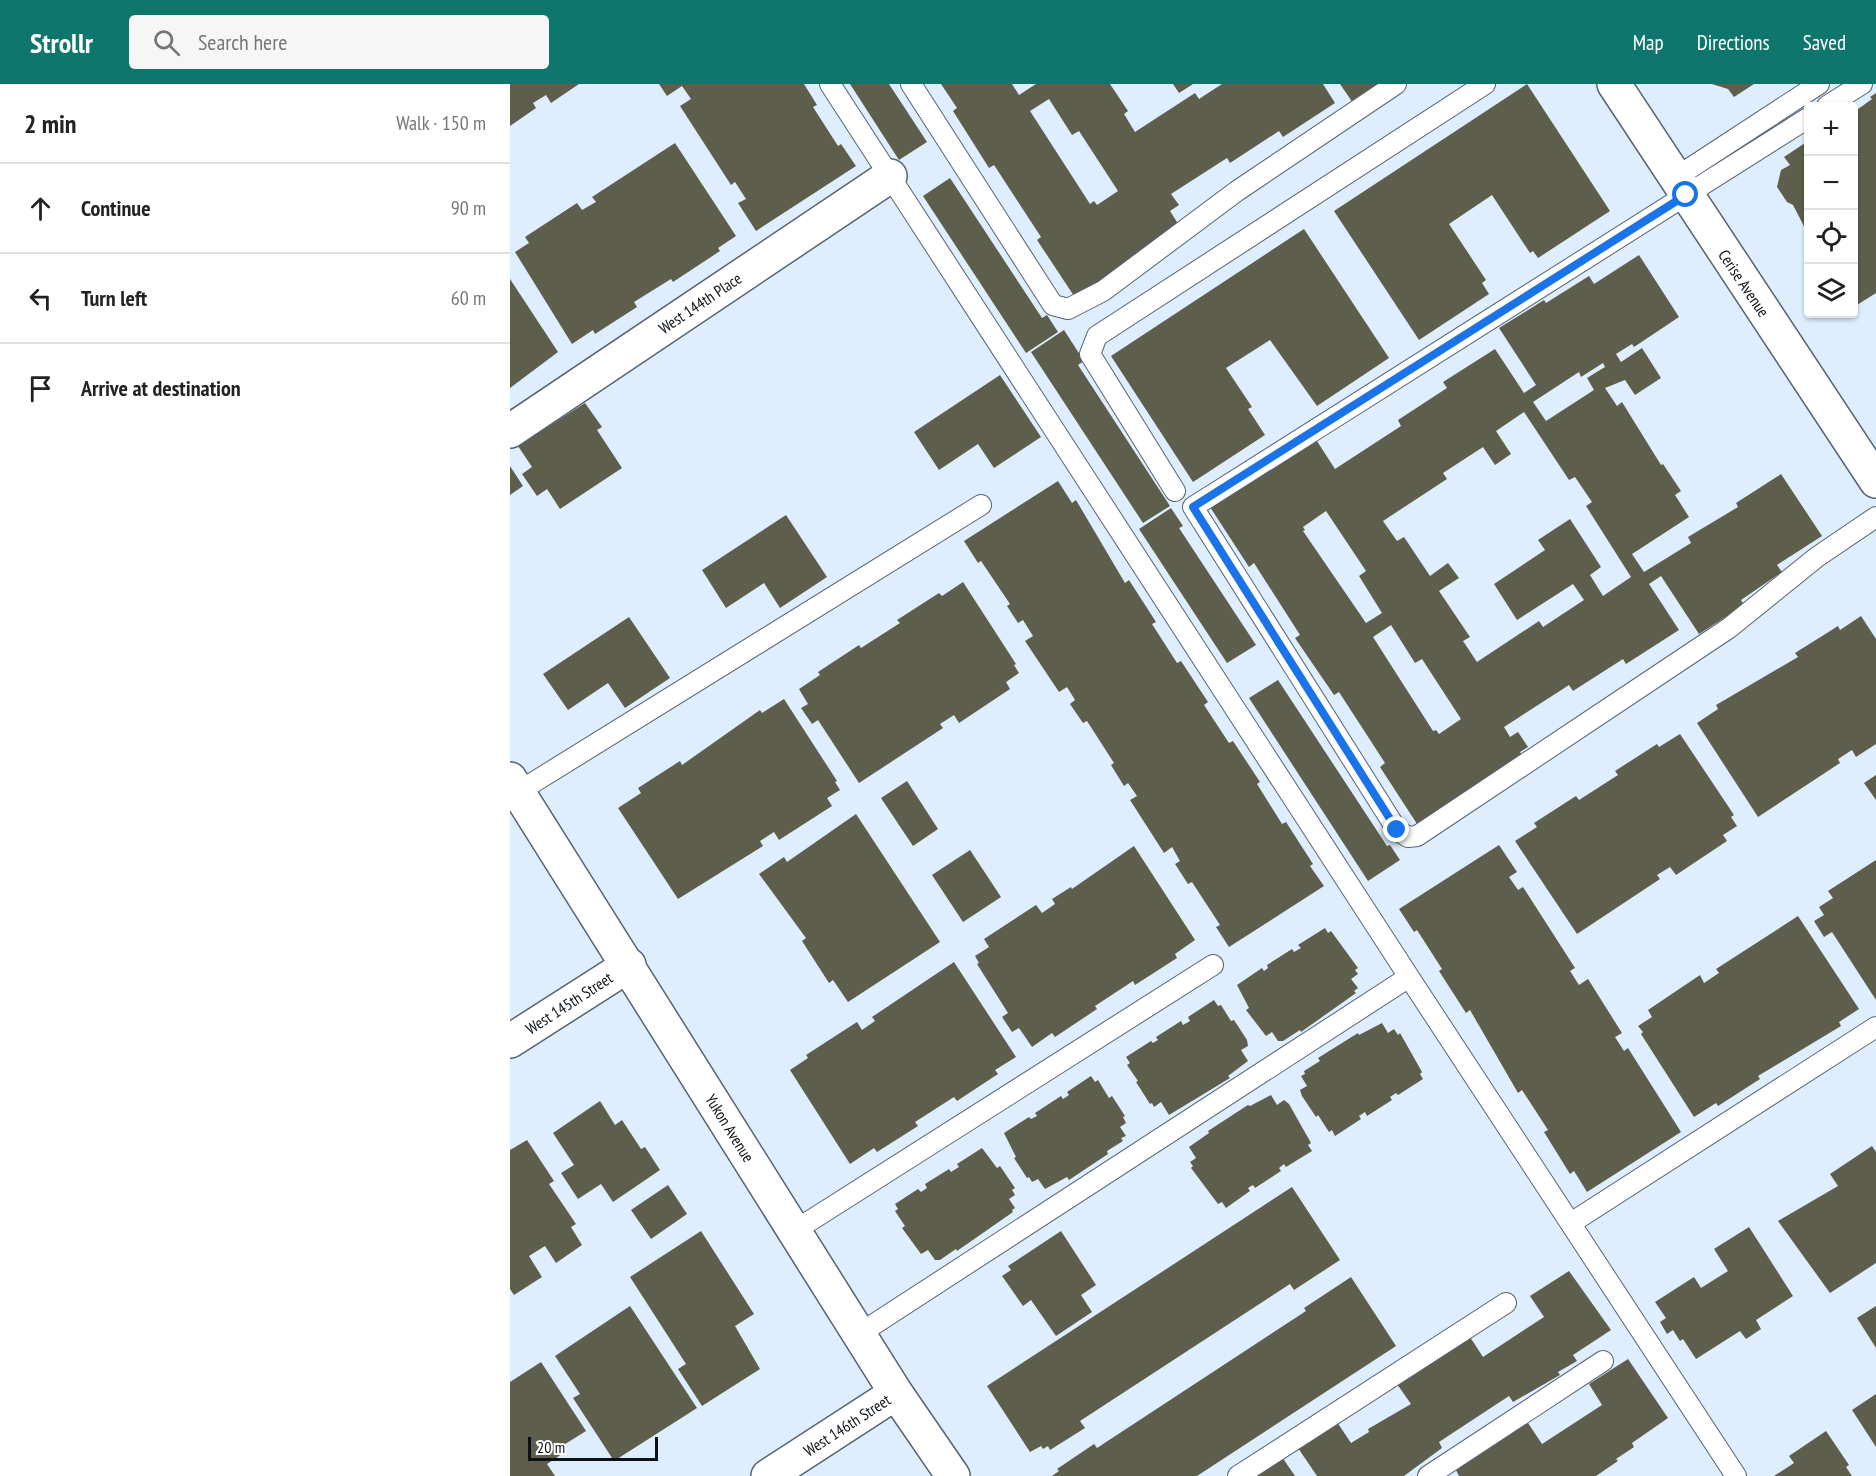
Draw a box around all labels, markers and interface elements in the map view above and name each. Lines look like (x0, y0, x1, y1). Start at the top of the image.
search box (129, 15, 549, 69)
text: Strollr (30, 24, 93, 61)
icon: search (150, 26, 183, 59)
text: Search here (198, 28, 287, 56)
text: Map (1633, 29, 1664, 56)
text: Directions (1697, 29, 1770, 56)
text: Saved (1803, 29, 1846, 56)
map controls (1804, 102, 1858, 318)
button: + (1804, 102, 1858, 156)
text: 2 min (24, 107, 77, 140)
text: Walk · 150 m (396, 110, 486, 136)
button: − (1804, 156, 1858, 210)
route start (1672, 181, 1698, 207)
icon: ahead (24, 192, 57, 225)
text: Continue (81, 194, 151, 222)
text: 90 m (451, 195, 486, 221)
button: locate (1804, 210, 1858, 264)
street label: Cerise Avenue (1714, 246, 1774, 320)
button: layers (1804, 264, 1858, 318)
street label: West 144th Place (655, 268, 745, 338)
icon: left (24, 282, 57, 315)
text: Turn left (81, 284, 147, 312)
text: 60 m (451, 285, 486, 311)
icon: arrive (24, 372, 57, 405)
text: Arrive at destination (81, 374, 241, 402)
route end (1383, 816, 1409, 842)
street label: West 145th Street (522, 967, 617, 1038)
street label: Yukon Avenue (701, 1090, 759, 1166)
street label: West 146th Street (800, 1389, 895, 1460)
scale bar (528, 1434, 658, 1462)
text: 20 m (537, 1437, 565, 1457)

